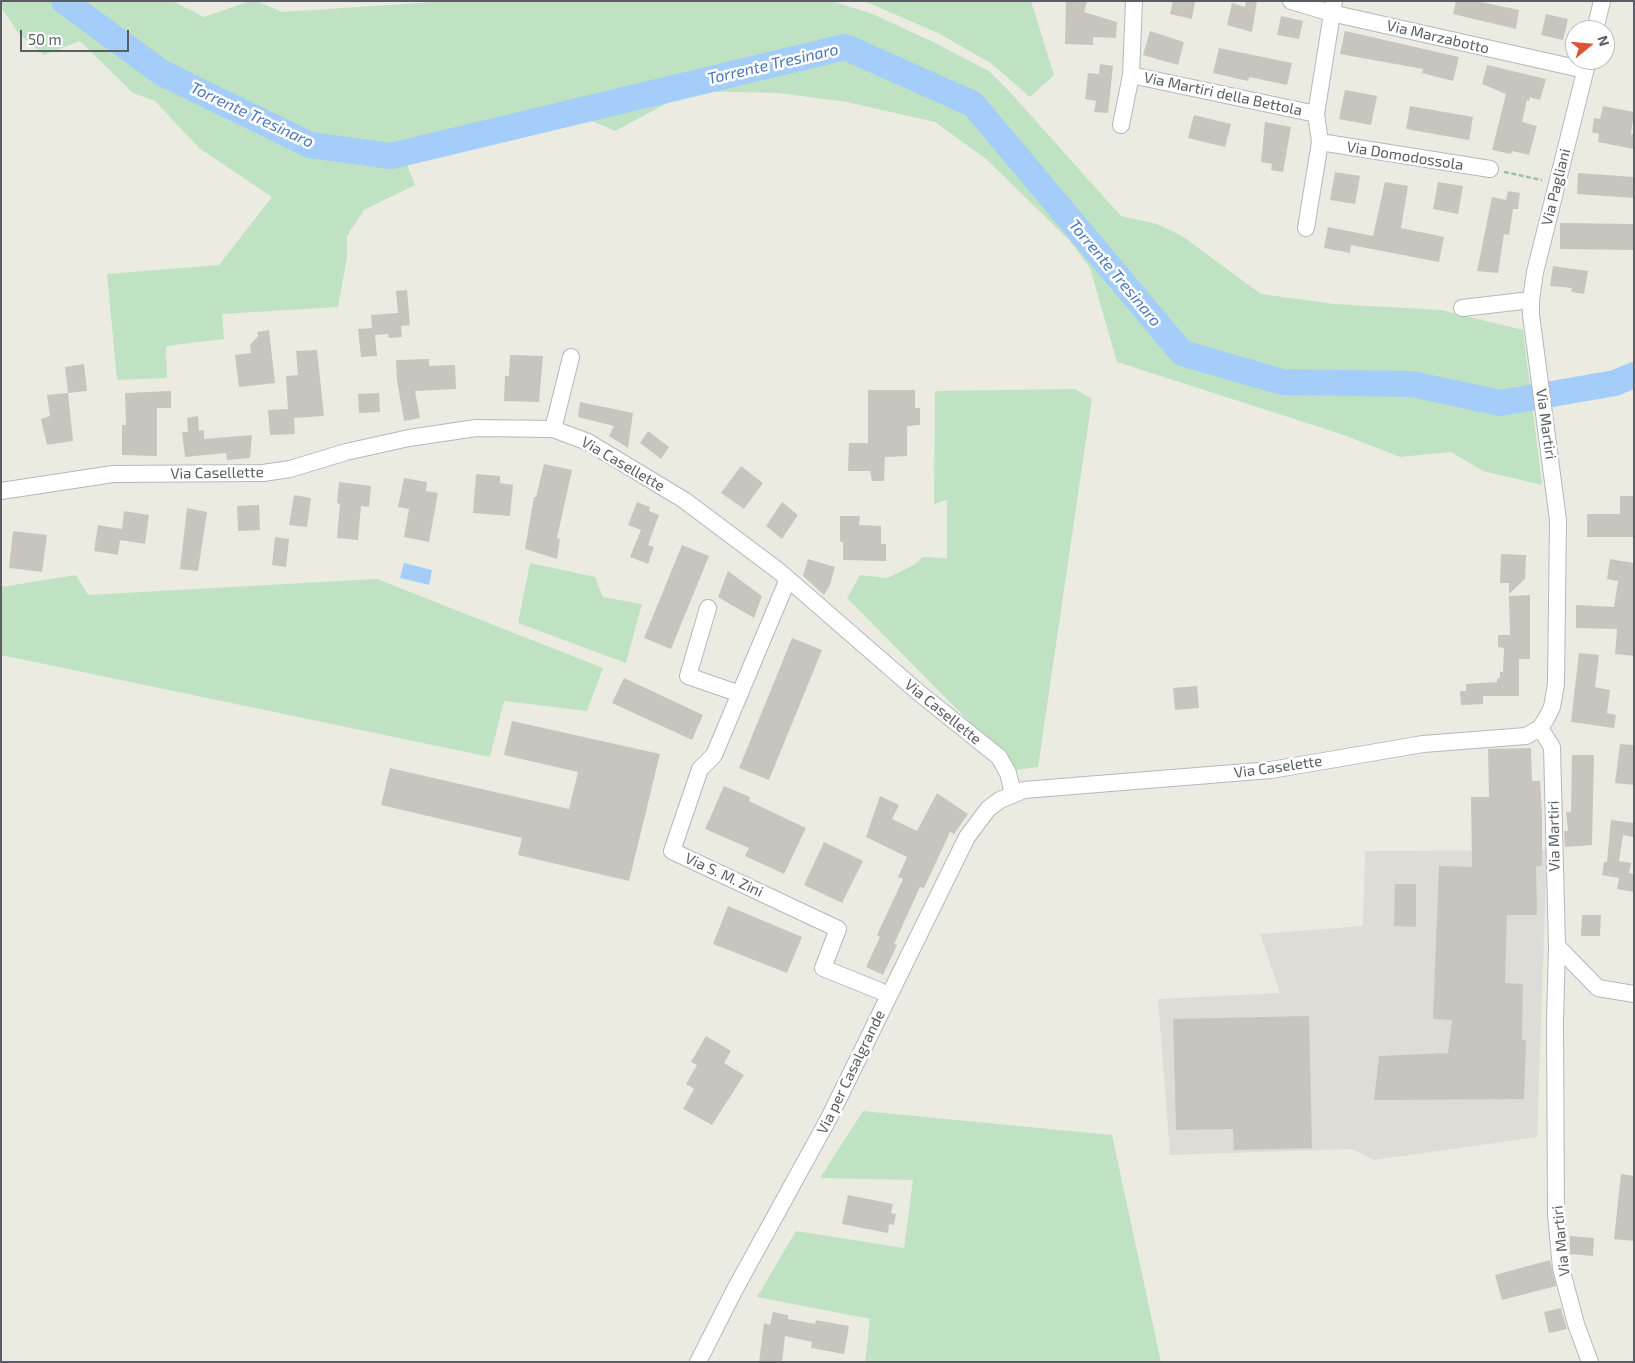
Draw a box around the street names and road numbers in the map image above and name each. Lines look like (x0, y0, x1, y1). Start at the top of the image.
street label: Via Marzabotto (1385, 16, 1491, 58)
street label: Via Martiri della Bettola (1142, 68, 1304, 120)
street label: Via Domodossola (1345, 138, 1465, 174)
street label: Via Pagliani (1538, 147, 1574, 227)
street label: Via Martiri (1532, 388, 1560, 460)
street label: Via Casellette (578, 433, 668, 495)
street label: Via Casellette (170, 463, 264, 483)
street label: Via Casellette (901, 676, 985, 748)
street label: Via Caselette (1233, 752, 1323, 782)
street label: Via Martiri (1544, 800, 1564, 872)
street label: Via S. M. Zini (682, 849, 766, 901)
street label: Via per Casalgrande (813, 1007, 889, 1137)
street label: Via Martiri (1548, 1205, 1574, 1277)

